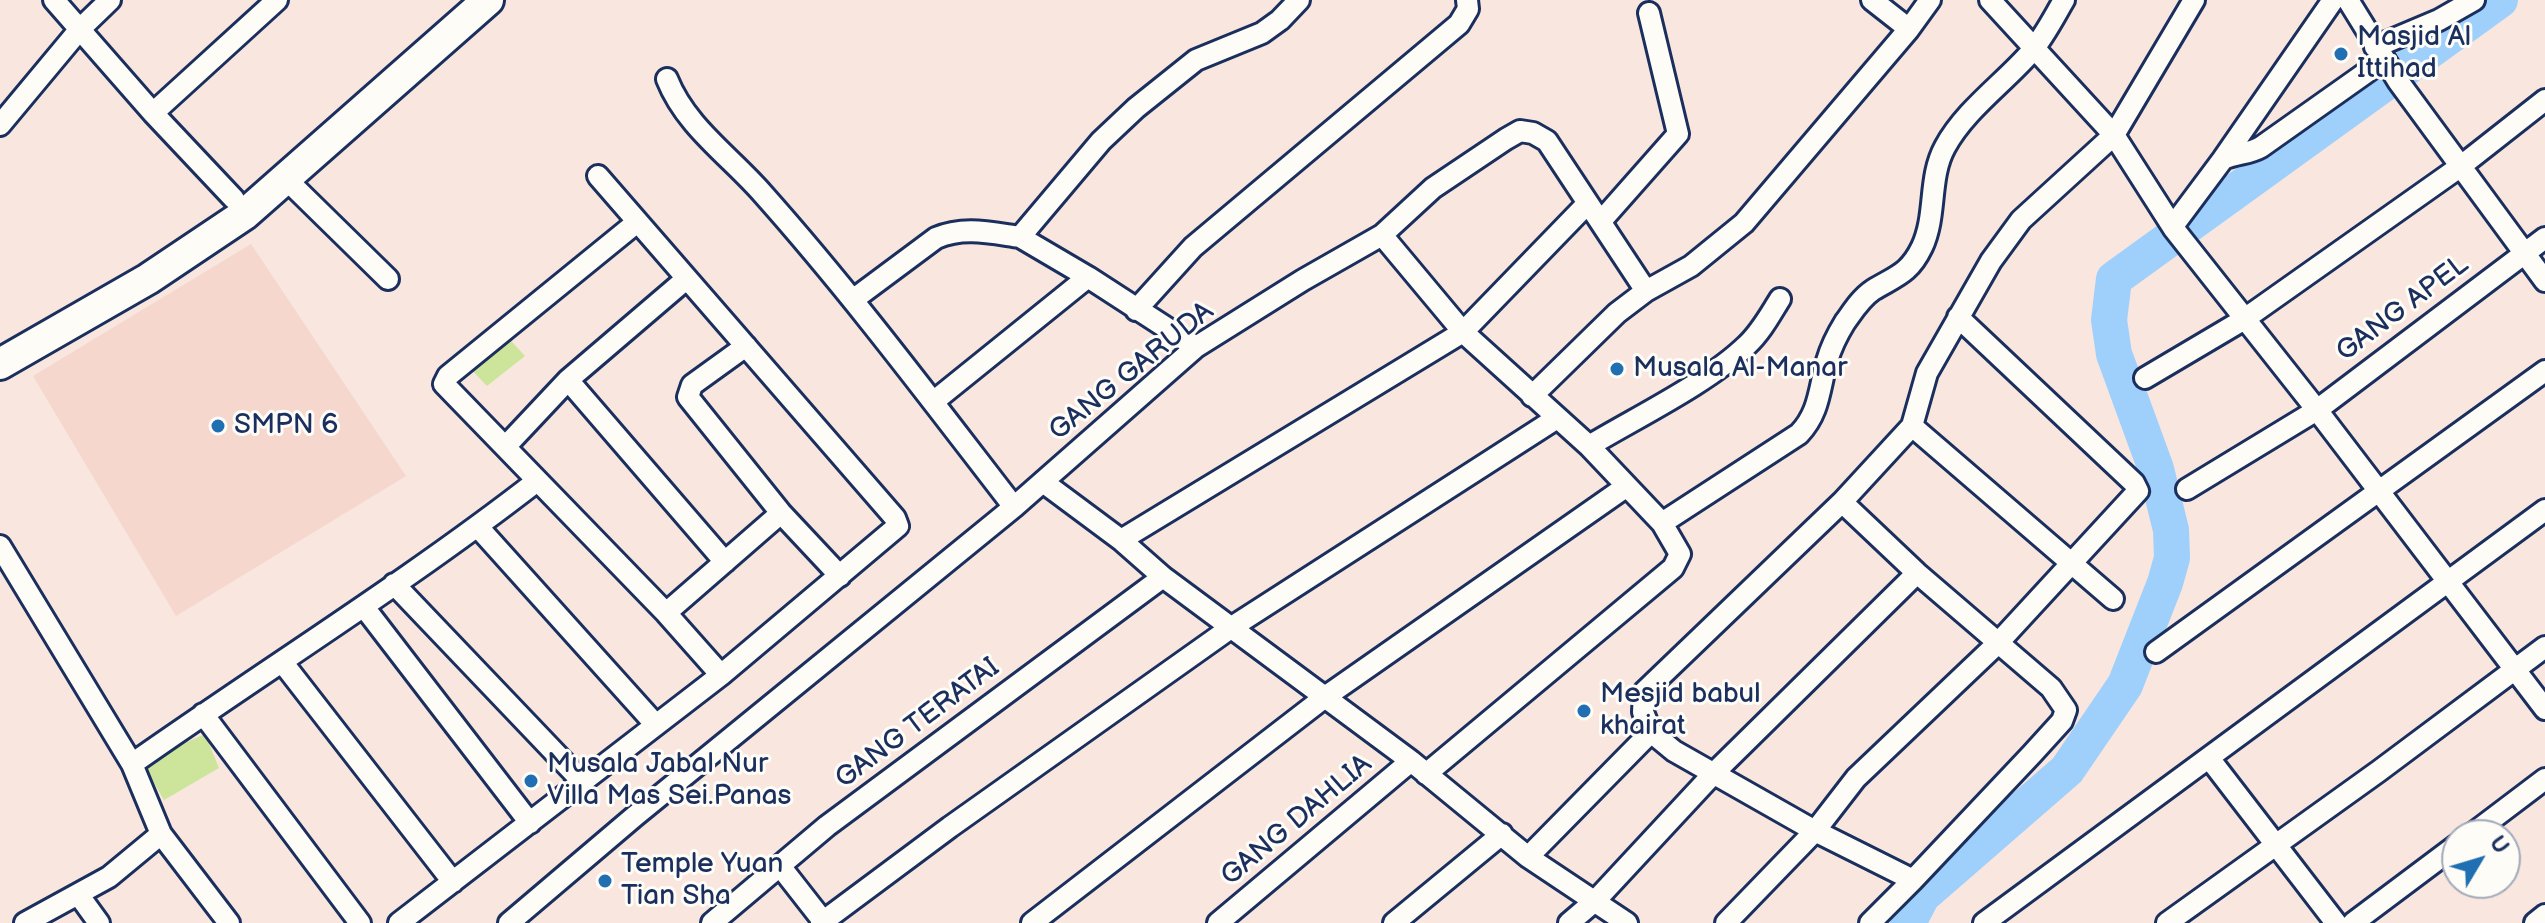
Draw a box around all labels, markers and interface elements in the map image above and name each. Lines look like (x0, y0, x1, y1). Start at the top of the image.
place label: Masjid Al Ittihad (2357, 21, 2471, 87)
marker: Masjid Al Ittihad (2332, 45, 2350, 63)
street label: GANG APEL (2330, 248, 2476, 370)
street label: GANG GARUDA (1043, 295, 1221, 449)
place label: Musala Al-Manar (1633, 352, 1847, 386)
marker: Musala Al-Manar (1608, 360, 1626, 378)
place label: SMPN 6 (234, 409, 338, 443)
marker: SMPN 6 (209, 417, 227, 435)
street label: GANG TERATAI (829, 651, 1007, 797)
place label: Mesjid babul khairat (1600, 678, 1760, 744)
marker: Mesjid babul khairat (1575, 702, 1593, 720)
place label: Musala Jabal Nur Villa Mas Sei.Panas (547, 748, 791, 814)
street label: GANG DAHLIA (1215, 748, 1379, 894)
marker: Musala Jabal Nur Villa Mas Sei.Panas (522, 772, 540, 790)
north arrow (2441, 819, 2521, 899)
text: U (2483, 831, 2514, 860)
place label: Temple Yuan Tian Sha (621, 848, 783, 914)
marker: Temple Yuan Tian Sha (596, 872, 614, 890)

